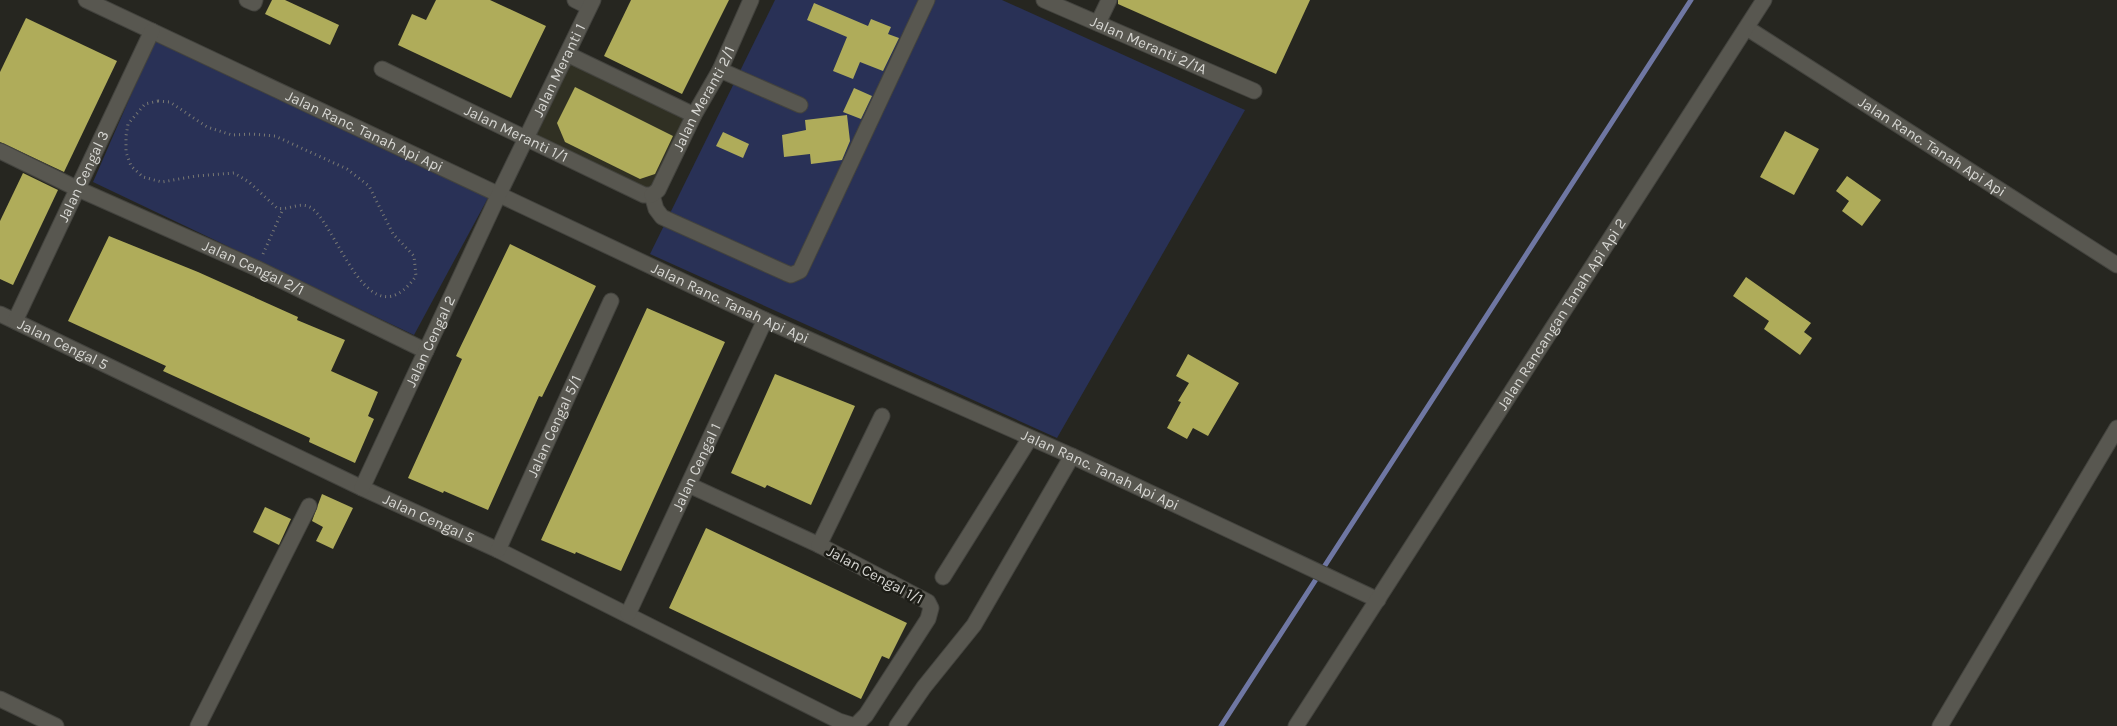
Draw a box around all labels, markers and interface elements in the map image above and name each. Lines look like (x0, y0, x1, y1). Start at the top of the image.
street label: Jalan Meranti 2/1A (1088, 12, 1210, 79)
street label: Jalan Meranti 1 (529, 21, 589, 120)
street label: Jalan Meranti 2/1 (669, 43, 738, 154)
street label: Jalan Ranc. Tanah Api Api (283, 87, 446, 176)
street label: Jalan Ranc. Tanah Api Api (1855, 93, 2009, 201)
street label: Jalan Meranti 1/1 (462, 101, 571, 166)
street label: Jalan Cengal 3 (54, 128, 113, 225)
street label: Jalan Rancangan Tanah Api Api 2 (1493, 215, 1630, 413)
street label: Jalan Cengal 2/1 (200, 236, 307, 299)
street label: Jalan Ranc. Tanah Api Api (649, 259, 812, 347)
street label: Jalan Cengal 2 (401, 293, 459, 390)
street label: Jalan Cengal 5 (15, 315, 111, 374)
street label: Jalan Cengal 5/1 (523, 372, 585, 480)
street label: Jalan Cengal 1 (668, 420, 725, 514)
street label: Jalan Ranc. Tanah Api Api (1019, 426, 1182, 514)
street label: Jalan Cengal 5 (380, 490, 477, 547)
street label: Jalan Cengal 1/1 (824, 542, 926, 608)

